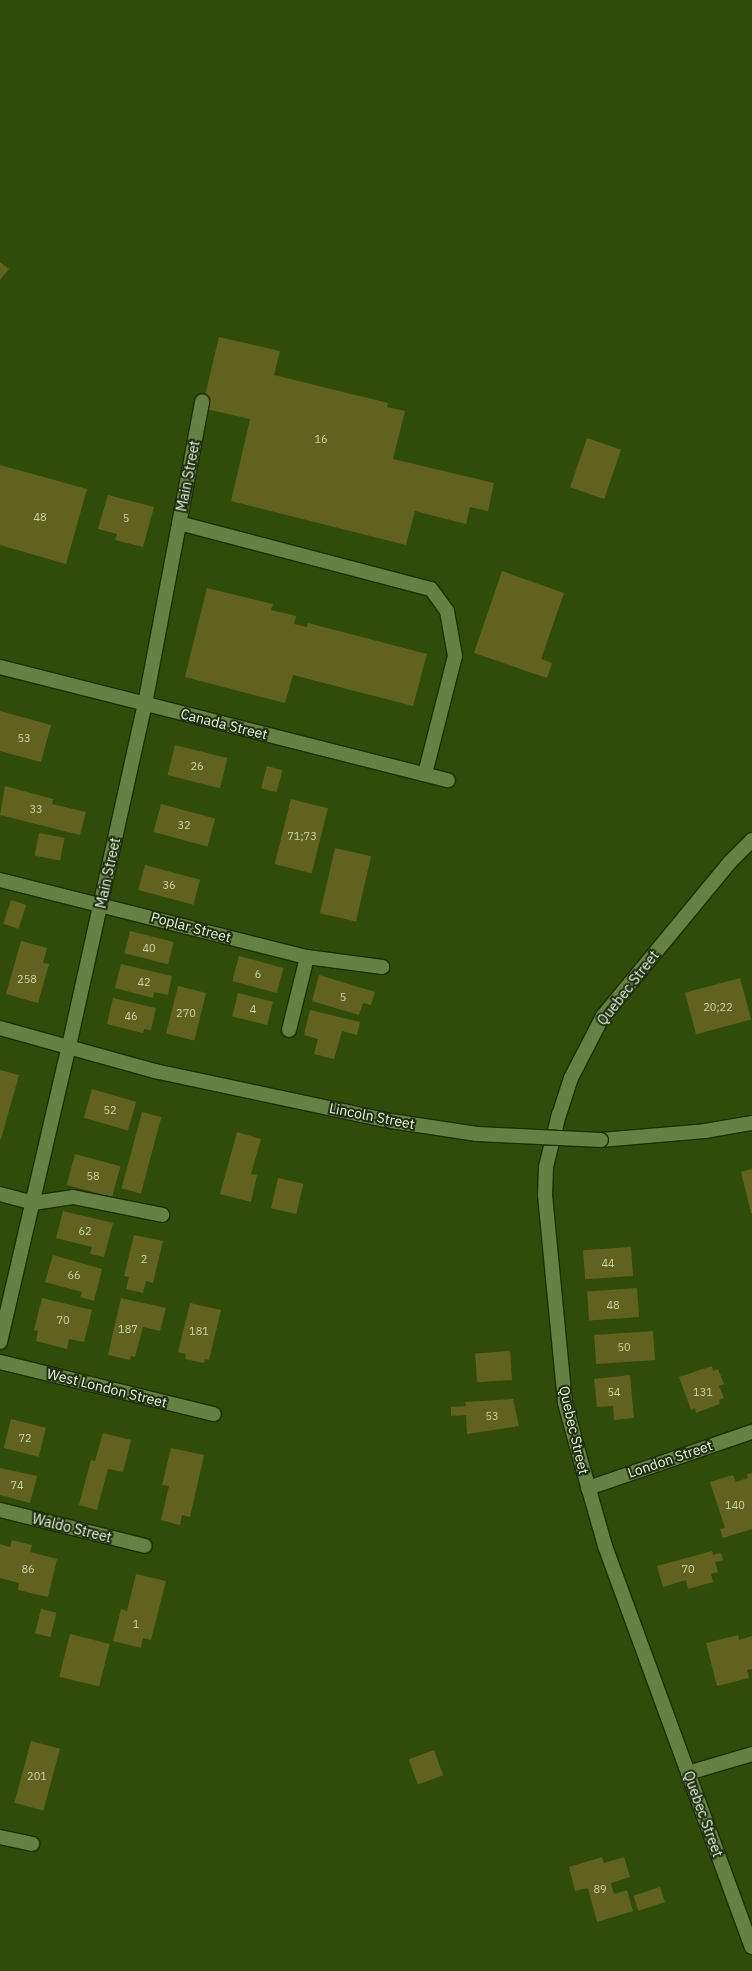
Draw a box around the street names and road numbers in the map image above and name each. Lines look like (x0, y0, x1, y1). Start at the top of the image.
street label: Main Street (173, 439, 203, 513)
street label: Canada Street (179, 705, 269, 743)
street label: Main Street (92, 836, 124, 910)
street label: Poplar Street (149, 908, 233, 946)
street label: Quebec Street (594, 947, 662, 1029)
street label: Lincoln Street (328, 1099, 416, 1133)
street label: West London Street (45, 1365, 169, 1411)
street label: Quebec Street (556, 1384, 592, 1476)
street label: London Street (626, 1437, 714, 1481)
street label: Waldo Street (31, 1510, 113, 1546)
street label: Quebec Street (680, 1769, 726, 1859)

